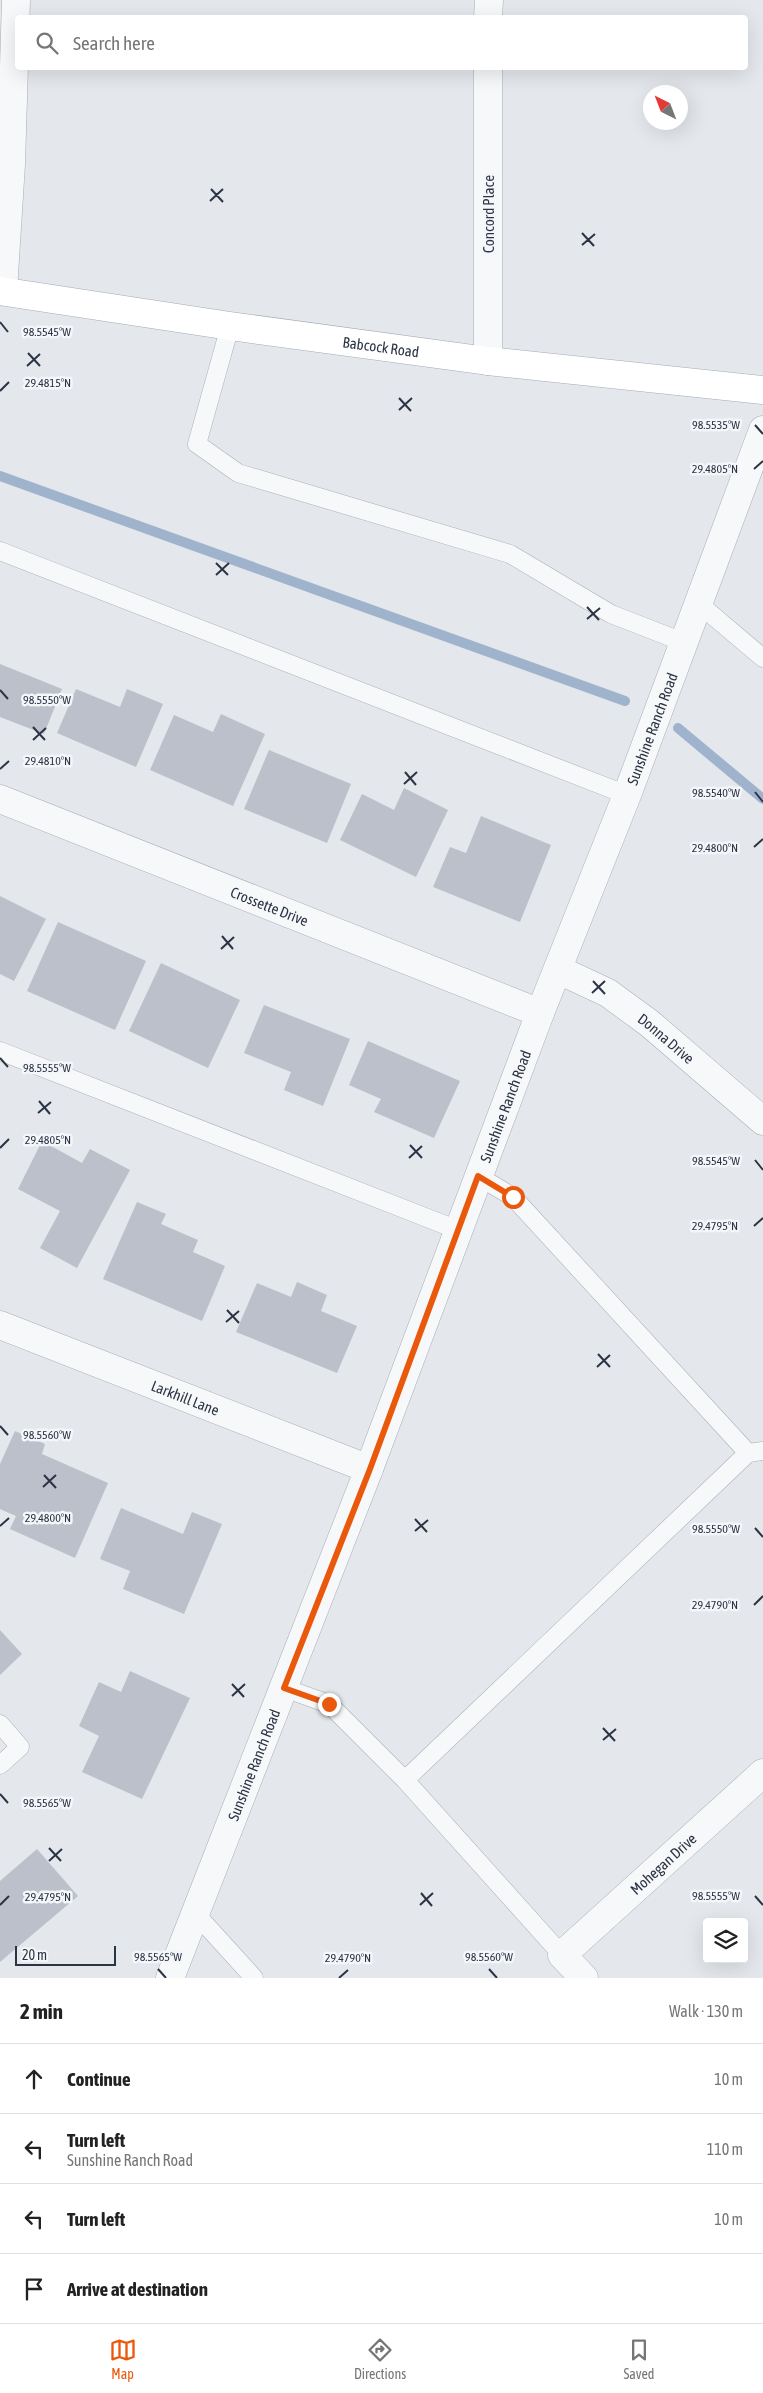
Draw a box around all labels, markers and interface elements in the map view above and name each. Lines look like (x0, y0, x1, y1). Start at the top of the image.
search box (15, 15, 748, 70)
icon: search (33, 29, 61, 57)
text: Search here (73, 32, 155, 54)
north arrow (643, 85, 688, 130)
street label: Concord Place (480, 175, 497, 253)
text: 98.5545°W (23, 325, 71, 339)
street label: Babcock Road (342, 333, 420, 360)
text: 29.4815°N (25, 376, 71, 390)
text: 98.5535°W (692, 418, 740, 432)
text: 29.4805°N (692, 462, 738, 476)
street label: Sunshine Ranch Road (623, 670, 680, 787)
text: 98.5550°W (23, 693, 71, 707)
text: 29.4810°N (25, 754, 71, 768)
text: 98.5540°W (692, 786, 740, 800)
text: 29.4800°N (692, 841, 738, 855)
street label: Crossette Drive (228, 883, 311, 929)
street label: Donna Drive (635, 1010, 698, 1067)
street label: Sunshine Ranch Road (476, 1048, 534, 1165)
text: 98.5555°W (23, 1061, 71, 1075)
text: 29.4805°N (25, 1133, 71, 1147)
text: 98.5545°W (692, 1154, 740, 1168)
route start (502, 1186, 525, 1209)
text: 29.4795°N (692, 1219, 738, 1233)
street label: Larkhill Lane (149, 1376, 222, 1418)
text: 98.5560°W (23, 1428, 71, 1442)
text: 29.4800°N (25, 1511, 71, 1525)
text: 98.5550°W (692, 1522, 740, 1536)
text: 29.4790°N (692, 1598, 738, 1612)
route end (318, 1693, 341, 1716)
street label: Sunshine Ranch Road (224, 1706, 283, 1823)
text: 98.5565°W (23, 1796, 71, 1810)
street label: Mohegan Drive (627, 1829, 699, 1898)
text: 98.5555°W (692, 1889, 740, 1903)
text: 29.4795°N (25, 1890, 71, 1904)
map controls (703, 1918, 748, 1963)
button: layers (703, 1918, 748, 1963)
scale bar (15, 1943, 116, 1966)
text: 20 m (22, 1947, 47, 1963)
text: 98.5565°W (134, 1950, 182, 1964)
text: 98.5560°W (465, 1950, 513, 1964)
text: 29.4790°N (325, 1951, 371, 1965)
text: 2 min (20, 1999, 63, 2023)
text: Walk · 130 m (669, 2002, 743, 2020)
icon: ahead (20, 2065, 48, 2093)
text: Continue (67, 2068, 131, 2090)
text: 10 m (714, 2070, 743, 2088)
text: Turn left (67, 2129, 125, 2151)
icon: left (20, 2135, 48, 2163)
text: 110 m (707, 2140, 743, 2158)
text: Sunshine Ranch Road (67, 2151, 193, 2169)
icon: left (20, 2205, 48, 2233)
text: Turn left (67, 2208, 125, 2230)
text: 10 m (714, 2210, 743, 2228)
icon: arrive (20, 2275, 48, 2303)
text: Arrive at destination (67, 2278, 208, 2300)
tab: Map (109, 2336, 137, 2382)
tab: Directions (354, 2336, 406, 2382)
tab: Saved (623, 2336, 654, 2382)

